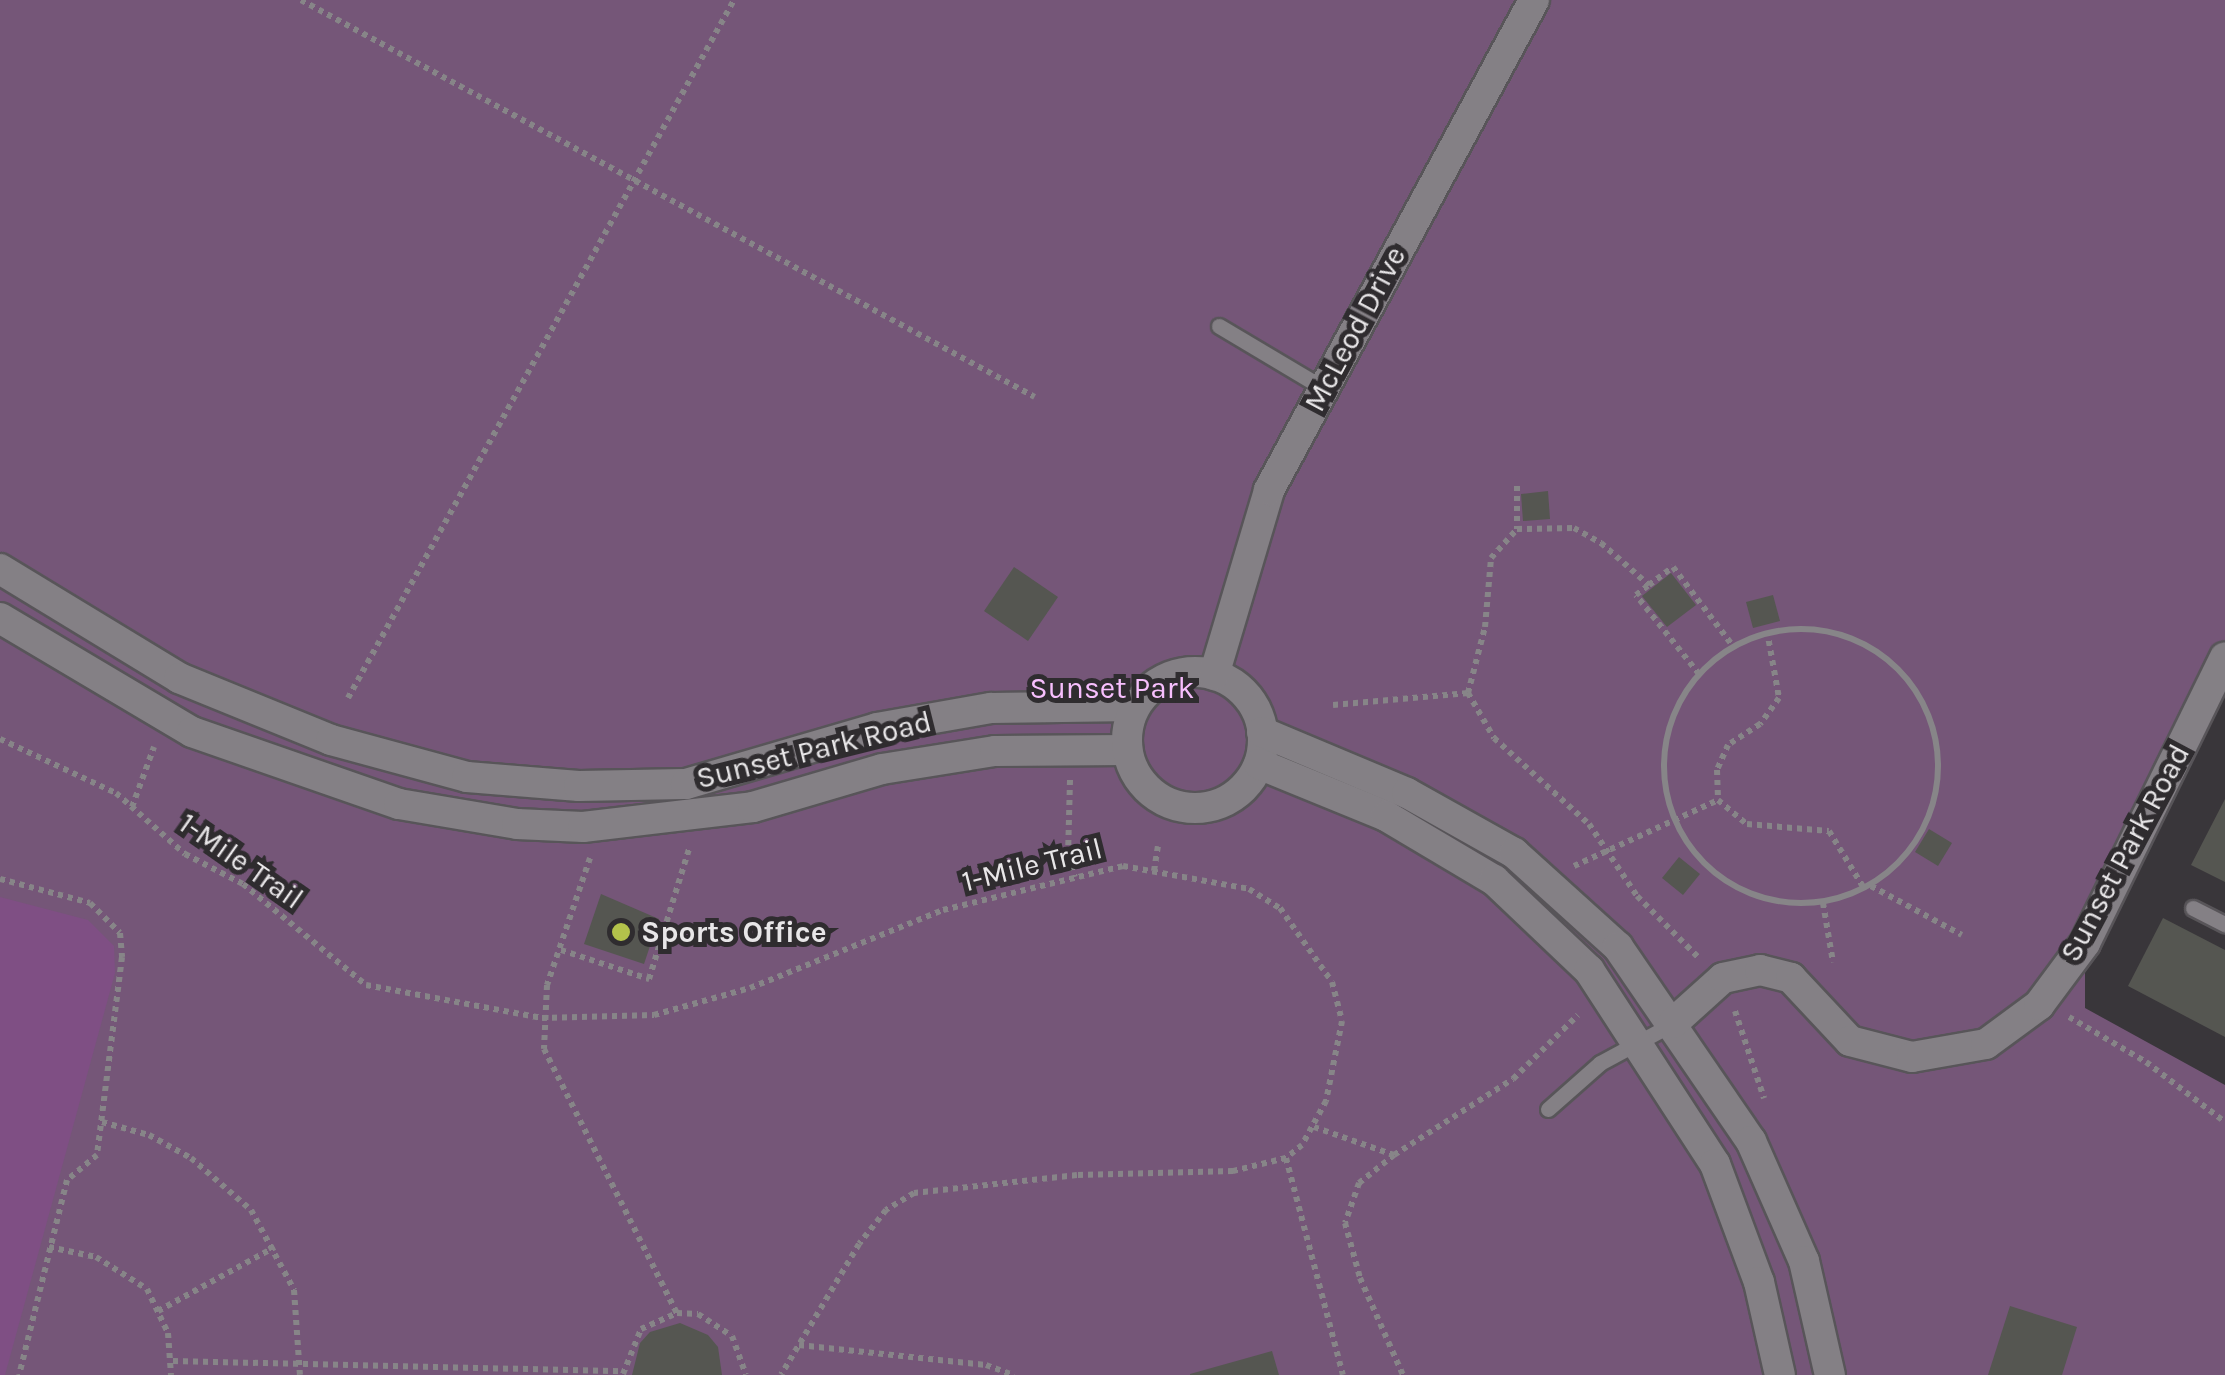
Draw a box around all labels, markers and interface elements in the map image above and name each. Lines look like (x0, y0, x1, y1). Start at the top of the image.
street label: McLeod Drive (1296, 240, 1414, 418)
park label: Sunset Park (1030, 670, 1194, 706)
street label: Sunset Park Road (693, 703, 935, 797)
street label: Sunset Park Road (2053, 738, 2197, 968)
street label: 1-Mile Trail (172, 805, 310, 917)
street label: 1-Mile Trail (958, 830, 1106, 900)
place label: Sports Office (641, 914, 827, 950)
marker: Sports Office (610, 921, 632, 943)

